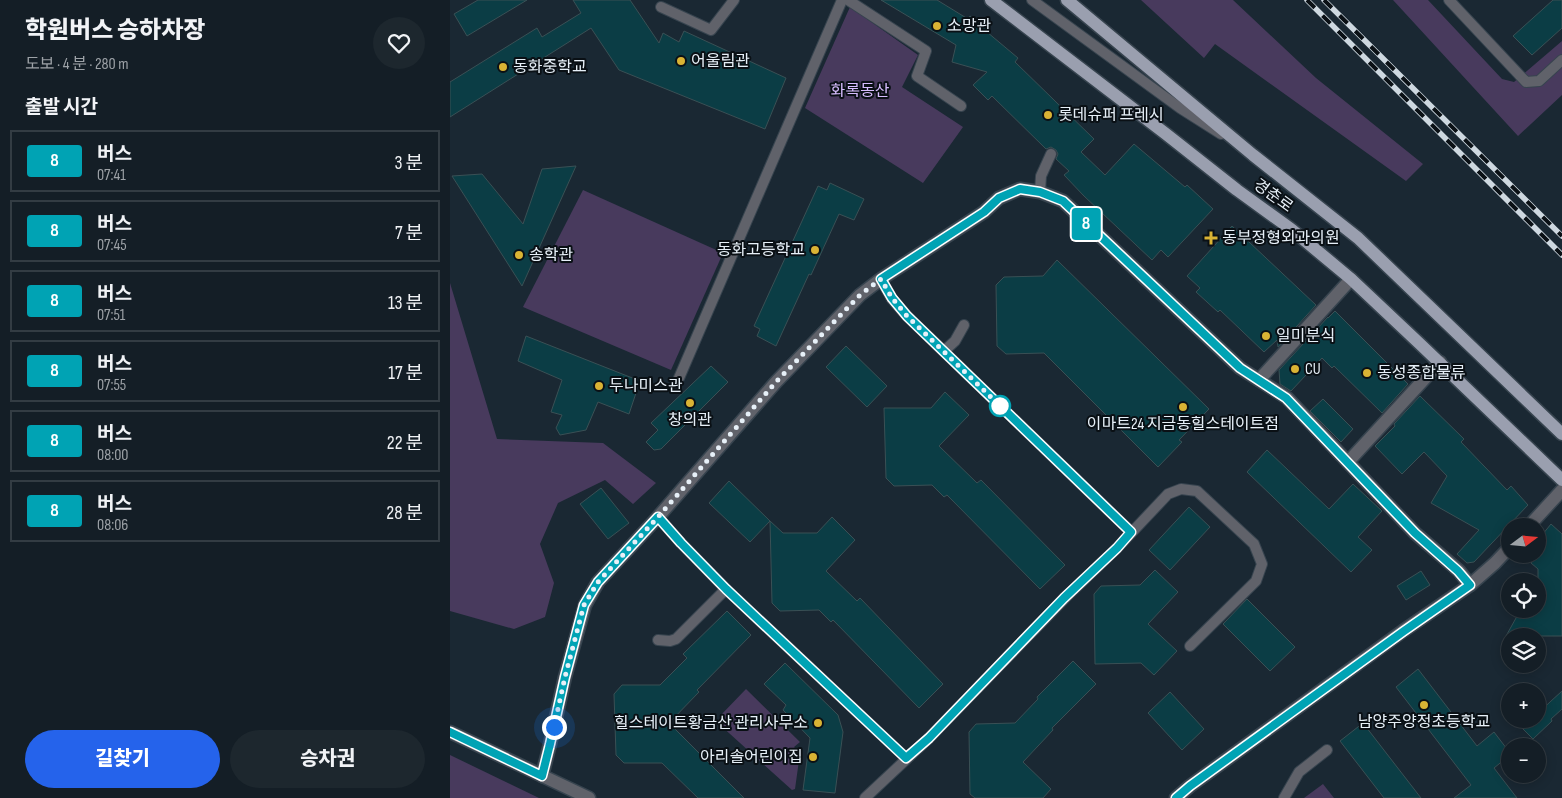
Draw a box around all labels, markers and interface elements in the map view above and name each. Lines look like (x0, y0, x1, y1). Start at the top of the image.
text: 학원버스 승하차장 (25, 16, 205, 45)
button: heart (373, 17, 425, 69)
place label: 소망관 (947, 17, 991, 36)
marker: 소망관 (931, 20, 943, 32)
place label: 어울림관 (691, 52, 750, 71)
text: 도보 · 4 분 · 280 m (25, 55, 129, 74)
marker: 어울림관 (675, 55, 687, 67)
place label: 동화중학교 (513, 58, 587, 77)
marker: 동화중학교 (497, 61, 509, 73)
park label: 화록동산 (831, 82, 890, 101)
text: 출발 시간 (25, 96, 98, 119)
place label: 롯데슈퍼 프레시 (1058, 106, 1164, 125)
marker: 롯데슈퍼 프레시 (1042, 109, 1054, 121)
text: 버스 (97, 143, 132, 166)
text: 8 (50, 150, 59, 171)
text: 3 분 (395, 152, 423, 175)
text: 07:41 (97, 166, 126, 185)
street label: 경춘로 (1250, 175, 1297, 217)
line badge: 8 (1070, 208, 1102, 240)
text: 버스 (97, 213, 132, 236)
text: 8 (1082, 213, 1090, 234)
text: 8 (50, 220, 59, 241)
text: 7 분 (395, 222, 423, 245)
place label: 동부정형외과의원 (1222, 229, 1340, 248)
marker: 동부정형외과의원 (1204, 231, 1218, 245)
text: 07:45 (97, 236, 127, 255)
place label: 동화고등학교 (717, 241, 805, 260)
marker: 동화고등학교 (809, 244, 821, 256)
place label: 송학관 (529, 246, 573, 265)
marker: 송학관 (513, 249, 525, 261)
text: 버스 (97, 283, 132, 306)
text: 8 (50, 290, 59, 311)
text: 13 분 (388, 292, 423, 315)
text: 07:51 (97, 306, 125, 325)
place label: 일미분식 (1276, 327, 1335, 346)
marker: 일미분식 (1260, 330, 1272, 342)
text: 버스 (97, 353, 132, 376)
text: 8 (50, 360, 59, 381)
place label: CU (1305, 360, 1321, 379)
text: 17 분 (388, 362, 423, 385)
marker: CU (1289, 363, 1301, 375)
place label: 동성종합물류 (1377, 364, 1466, 383)
marker: 동성종합물류 (1361, 367, 1373, 379)
text: 07:55 (97, 376, 126, 395)
place label: 두나미스관 (609, 377, 683, 396)
marker: 두나미스관 (593, 380, 605, 392)
unlabelled marker (989, 395, 1011, 417)
marker: 창의관 (684, 397, 696, 409)
marker: 이마트24 지금동힐스테이트점 (1177, 401, 1189, 413)
place label: 창의관 (668, 411, 712, 430)
place label: 이마트24 지금동힐스테이트점 (1087, 415, 1279, 434)
text: 버스 (97, 423, 132, 446)
text: 8 (50, 430, 59, 451)
text: 22 분 (387, 432, 423, 455)
text: 08:00 (97, 446, 128, 465)
text: 버스 (97, 493, 132, 516)
text: 8 (50, 500, 59, 521)
text: 28 분 (386, 502, 423, 525)
text: 08:06 (97, 516, 128, 535)
north arrow (1501, 518, 1546, 562)
map controls (1501, 518, 1546, 783)
button: locate (1501, 573, 1546, 618)
button: layers (1501, 628, 1546, 673)
button: + (1501, 683, 1546, 728)
marker: 남양주양정초등학교 (1418, 699, 1430, 711)
place label: 남양주양정초등학교 (1358, 713, 1490, 732)
place label: 힐스테이트황금산 관리사무소 (614, 714, 808, 733)
your location (542, 715, 567, 740)
marker: 힐스테이트황금산 관리사무소 (812, 717, 824, 729)
button: 길찾기 (25, 730, 220, 788)
button: 승차권 (230, 730, 425, 788)
button: − (1501, 738, 1546, 783)
place label: 아리솔어린이집 (700, 748, 803, 767)
marker: 아리솔어린이집 (807, 751, 819, 763)

